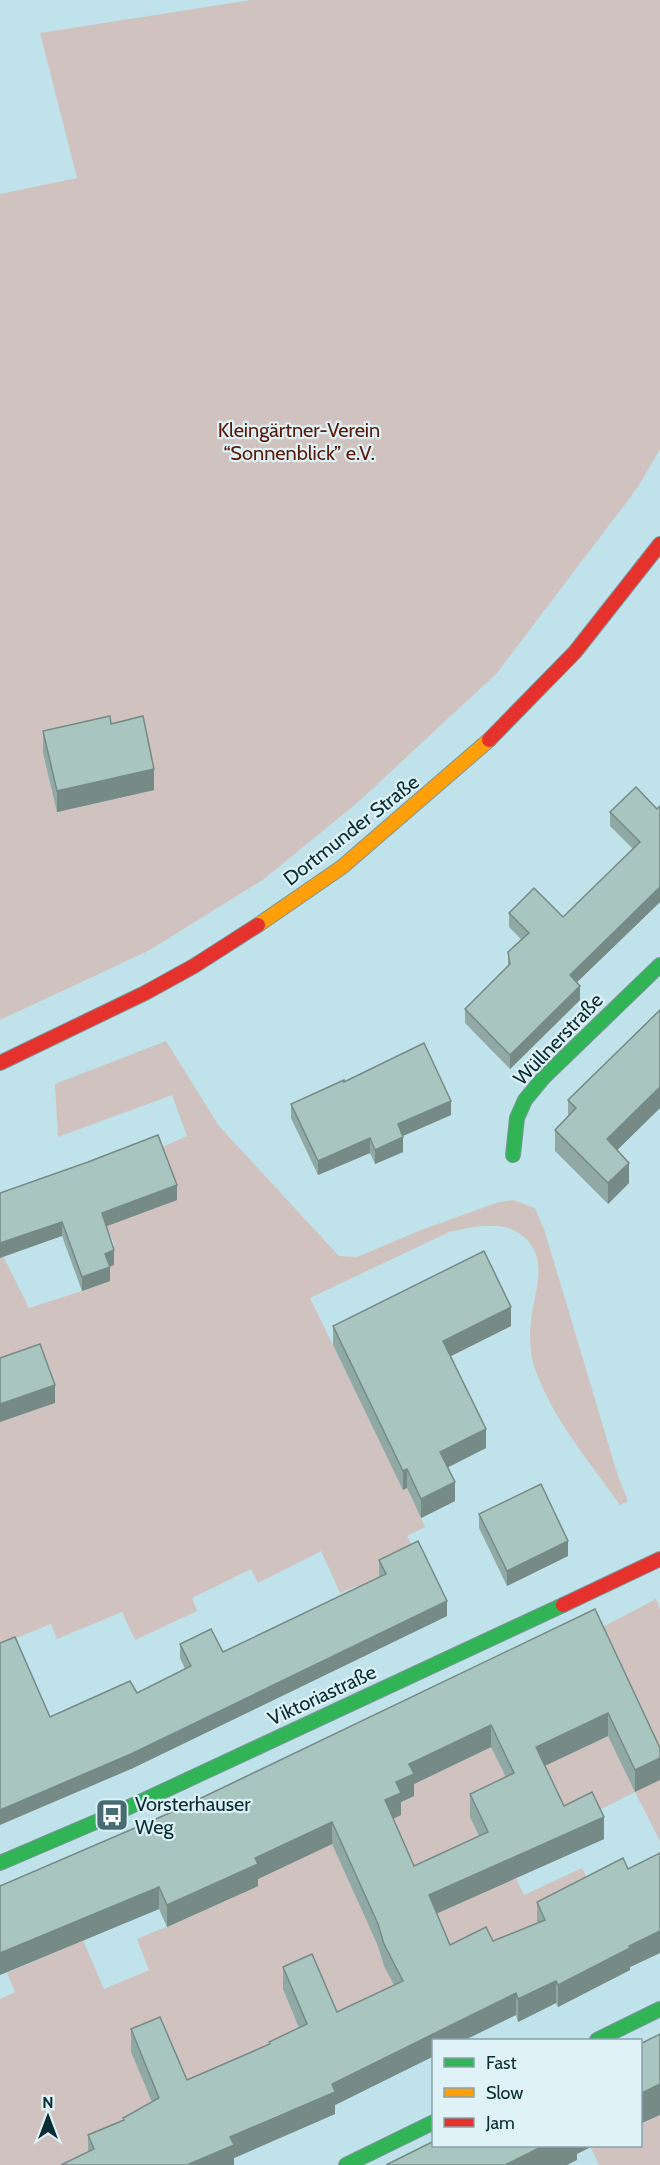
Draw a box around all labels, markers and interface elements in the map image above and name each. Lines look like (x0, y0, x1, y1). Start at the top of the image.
park label: Kleingärtner-Verein “Sonnenblick” e.V. (218, 418, 380, 465)
street label: Dortmunder Straße (278, 770, 424, 890)
street label: Wüllnerstraße (508, 988, 608, 1090)
street label: Viktoriastraße (264, 1659, 380, 1731)
place label: Vorsterhauser Weg (135, 1792, 251, 1839)
bus stop icon: Vorsterhauser Weg (94, 1797, 130, 1833)
legend (432, 2039, 642, 2147)
text: Fast (486, 2052, 517, 2074)
text: Slow (486, 2082, 523, 2104)
north arrow (18, 2087, 78, 2147)
text: N (42, 2093, 54, 2112)
text: Jam (485, 2112, 515, 2134)

